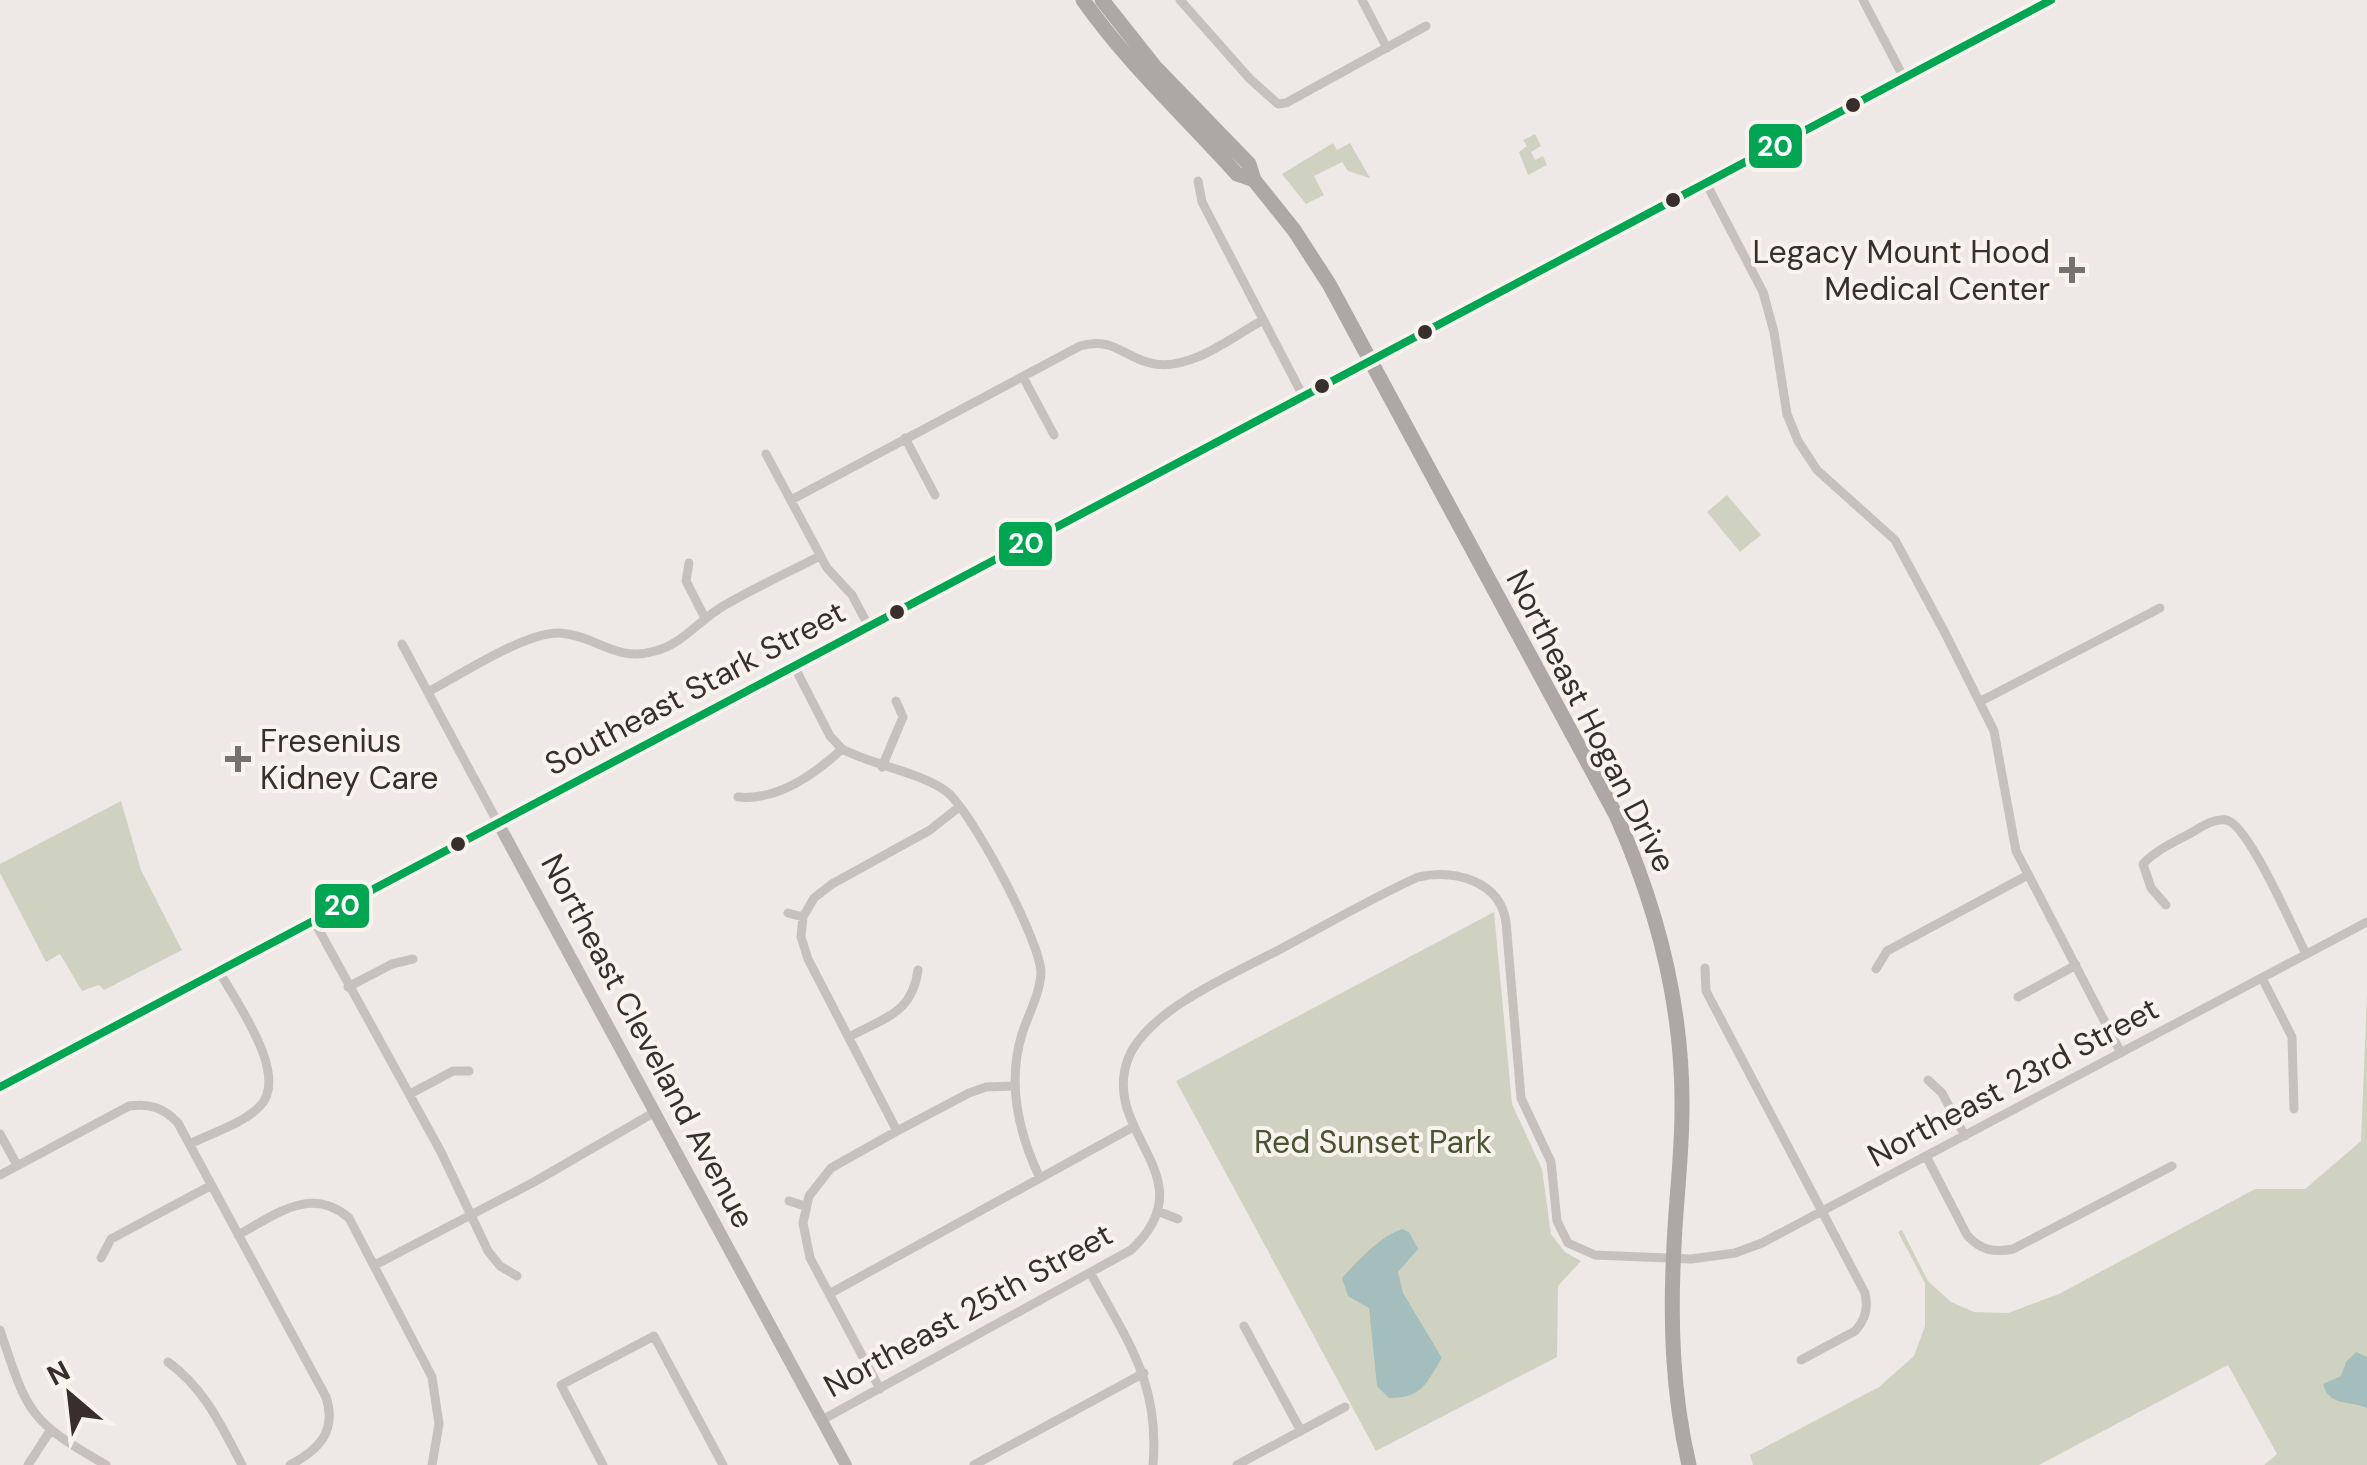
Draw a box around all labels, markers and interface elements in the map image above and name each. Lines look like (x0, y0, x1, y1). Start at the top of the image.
unlabelled marker (1843, 95, 1863, 115)
line badge: 20 (1747, 122, 1804, 170)
text: 20 (1757, 128, 1793, 165)
unlabelled marker (1663, 190, 1683, 210)
place label: Legacy Mount Hood Medical Center (1752, 231, 2050, 310)
marker: Legacy Mount Hood Medical Center (2059, 257, 2085, 283)
unlabelled marker (1415, 322, 1435, 342)
unlabelled marker (1312, 376, 1332, 396)
line badge: 20 (997, 520, 1054, 568)
text: 20 (1008, 525, 1044, 562)
street label: Northeast Hogan Drive (1496, 563, 1686, 879)
street label: Southeast Stark Street (537, 591, 853, 785)
unlabelled marker (887, 602, 907, 622)
place label: Fresenius Kidney Care (260, 720, 438, 799)
marker: Fresenius Kidney Care (225, 746, 251, 772)
unlabelled marker (448, 834, 468, 854)
street label: Northeast Cleveland Avenue (531, 847, 765, 1235)
line badge: 20 (313, 882, 371, 930)
text: 20 (324, 887, 360, 924)
street label: Northeast 23rd Street (1860, 987, 2166, 1177)
park label: Red Sunset Park (1254, 1121, 1492, 1163)
street label: Northeast 25th Street (816, 1213, 1120, 1407)
north arrow (20, 1345, 120, 1445)
text: N (41, 1352, 76, 1394)

